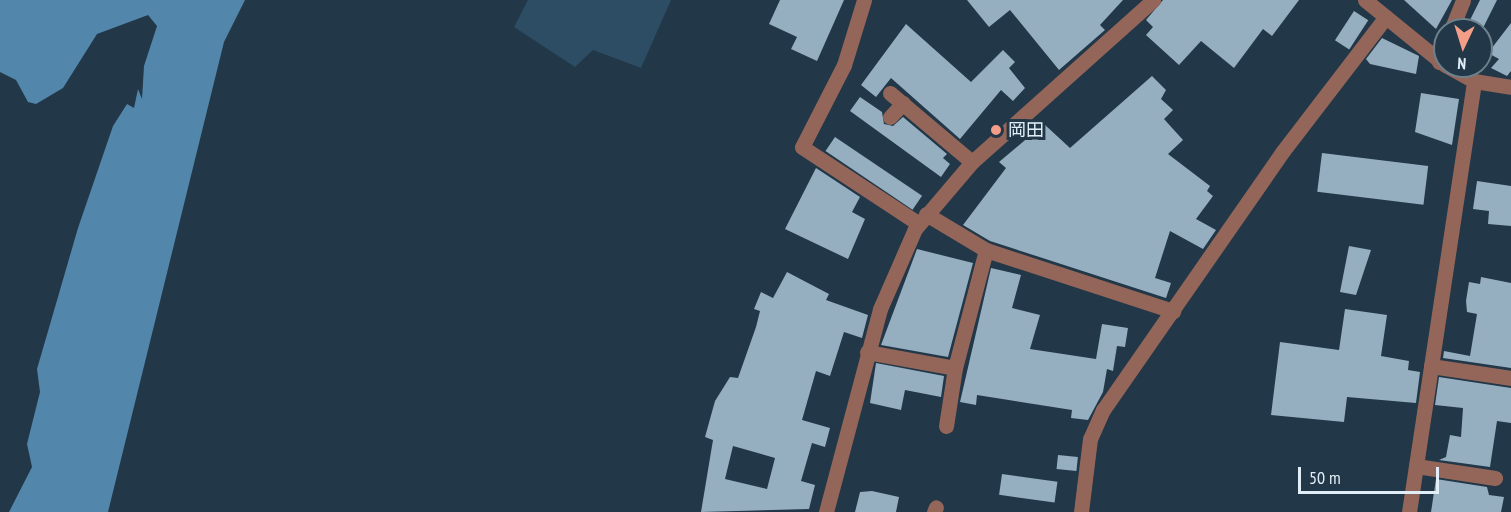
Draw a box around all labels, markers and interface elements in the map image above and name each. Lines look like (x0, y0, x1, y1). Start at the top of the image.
north arrow (1433, 18, 1493, 78)
text: N (1457, 54, 1467, 74)
place label: 岡田 (1008, 119, 1044, 141)
marker: 岡田 (989, 123, 1003, 137)
scale bar (1301, 455, 1442, 493)
text: 50 m (1309, 466, 1341, 489)

